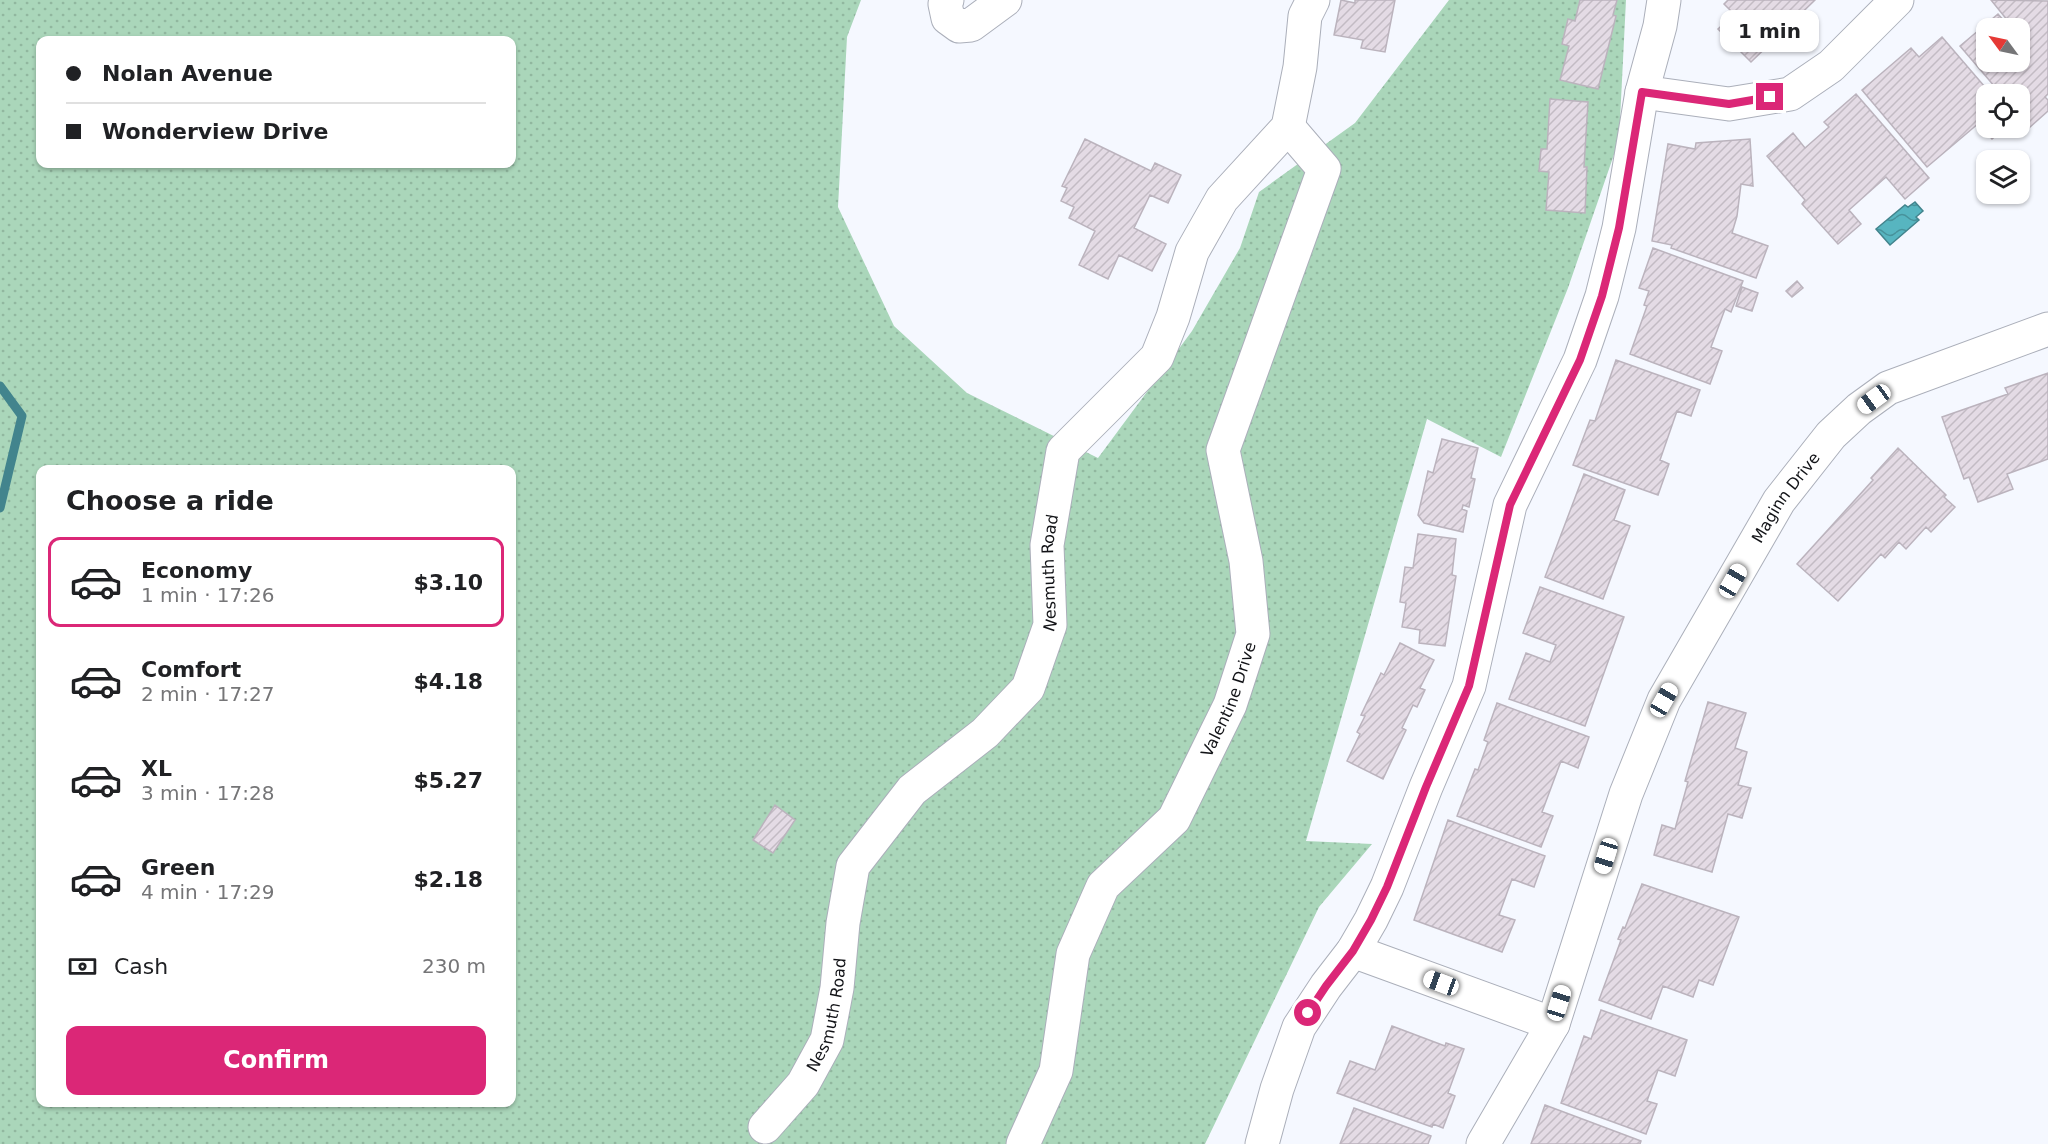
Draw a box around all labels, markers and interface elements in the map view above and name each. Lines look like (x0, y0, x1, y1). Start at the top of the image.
callout: 1 min (1720, 10, 1820, 52)
north arrow (1976, 18, 2030, 72)
map controls (1976, 18, 2030, 204)
text: 1 min (1738, 19, 1801, 43)
text: Nolan Avenue (102, 61, 273, 86)
route end (1756, 83, 1783, 110)
button: locate (1976, 84, 2030, 138)
text: Wonderview Drive (102, 119, 328, 144)
button: layers (1976, 150, 2030, 204)
car (1854, 381, 1894, 417)
street label: Maginn Drive (1748, 449, 1824, 546)
text: Choose a ride (66, 485, 274, 516)
street label: Nesmuth Road (1038, 513, 1062, 634)
icon: car (69, 555, 123, 609)
text: Economy (141, 558, 252, 583)
car (1716, 561, 1750, 601)
text: $3.10 (413, 570, 483, 595)
text: 1 min · 17:26 (141, 583, 275, 607)
street label: Valentine Drive (1197, 640, 1260, 760)
icon: car (69, 654, 123, 708)
text: Comfort (141, 657, 241, 682)
text: $4.18 (413, 669, 483, 694)
car (1647, 680, 1681, 720)
text: 2 min · 17:27 (141, 682, 275, 706)
icon: car (69, 753, 123, 807)
text: XL (141, 756, 172, 781)
text: $5.27 (413, 768, 483, 793)
text: 3 min · 17:28 (141, 781, 275, 805)
car (1592, 836, 1620, 876)
icon: car (69, 852, 123, 906)
text: Green (141, 855, 215, 880)
text: $2.18 (413, 867, 483, 892)
text: 4 min · 17:29 (141, 880, 275, 904)
icon: cash (66, 950, 99, 983)
text: Cash (114, 954, 168, 979)
text: 230 m (422, 954, 486, 978)
street label: Nesmuth Road (803, 957, 850, 1075)
car (1421, 968, 1461, 998)
car (1545, 983, 1573, 1023)
route start (1294, 999, 1321, 1026)
button: Confirm (66, 1026, 486, 1095)

